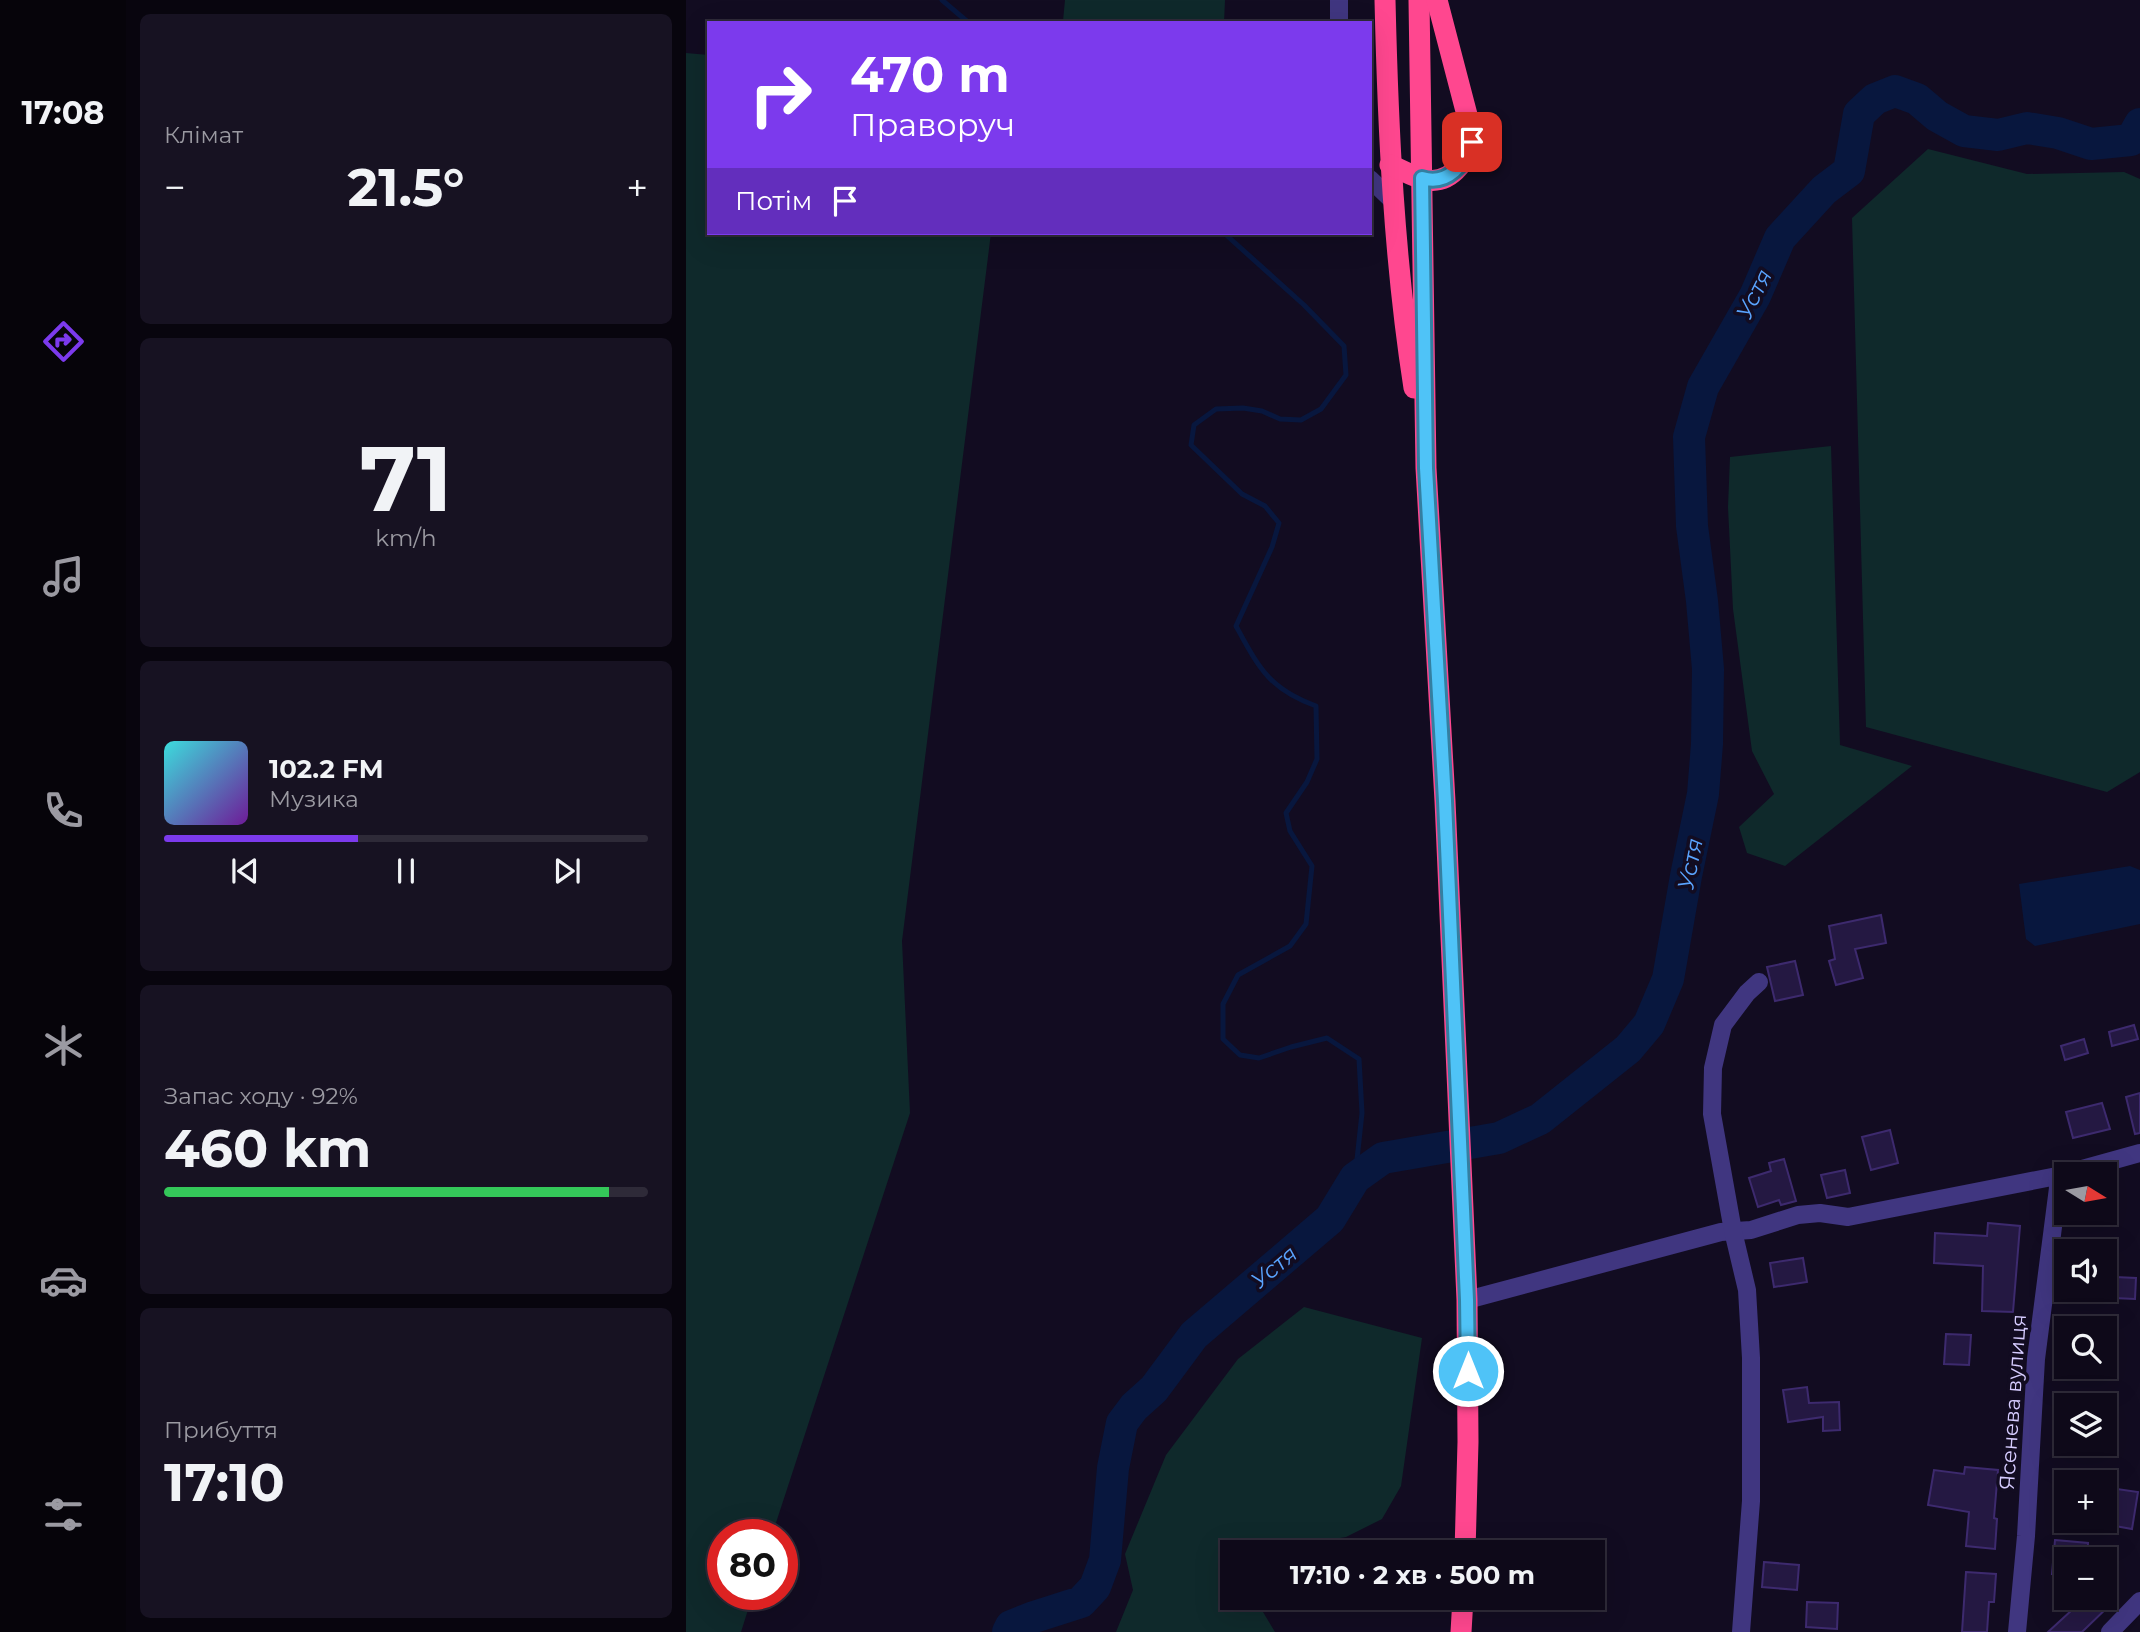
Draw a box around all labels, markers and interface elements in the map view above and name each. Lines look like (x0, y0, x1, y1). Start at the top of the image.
text: 470 m (850, 45, 1010, 104)
icon: right (735, 49, 826, 140)
text: 17:08 (22, 93, 104, 132)
text: Праворуч (850, 105, 1015, 144)
pin (1442, 112, 1502, 172)
text: Клімат (164, 121, 243, 149)
icon: arrive (1453, 123, 1491, 161)
text: 21.5° (347, 156, 465, 219)
text: − (164, 164, 186, 211)
text: + (626, 164, 648, 211)
icon: arrive (826, 182, 864, 220)
text: Потім (735, 185, 812, 217)
water label: Устя (1730, 264, 1778, 324)
icon: directions (39, 317, 88, 366)
text: 71 (359, 423, 453, 534)
text: km/h (375, 524, 437, 552)
icon: music (39, 552, 88, 601)
text: 102.2 FM (269, 753, 384, 785)
text: Музика (269, 785, 359, 813)
icon: phone (39, 786, 88, 835)
water label: Устя (1671, 836, 1709, 892)
icon: previous (226, 852, 264, 890)
icon: pause (387, 852, 425, 890)
icon: next (548, 852, 586, 890)
icon: climate (39, 1021, 88, 1070)
text: Запас ходу · 92% (164, 1082, 358, 1110)
text: 460 km (164, 1117, 371, 1180)
north arrow (2054, 1162, 2118, 1225)
map controls (2054, 1162, 2117, 1610)
button: sound (2054, 1239, 2117, 1302)
water label: Устя (1245, 1240, 1303, 1294)
icon: car (39, 1256, 88, 1305)
street label: Ясенева вулиця (1994, 1313, 2031, 1491)
button: search (2054, 1316, 2117, 1379)
position arrow (1431, 1334, 1505, 1408)
button: layers (2054, 1393, 2117, 1456)
text: Прибуття (164, 1416, 278, 1444)
text: 17:10 (164, 1451, 285, 1514)
button: + (2054, 1470, 2117, 1533)
icon: filters (39, 1490, 88, 1539)
speed limit sign: 80 (707, 1519, 798, 1610)
button: − (2054, 1547, 2117, 1610)
text: 17:10 · 2 хв · 500 m (1290, 1559, 1535, 1591)

